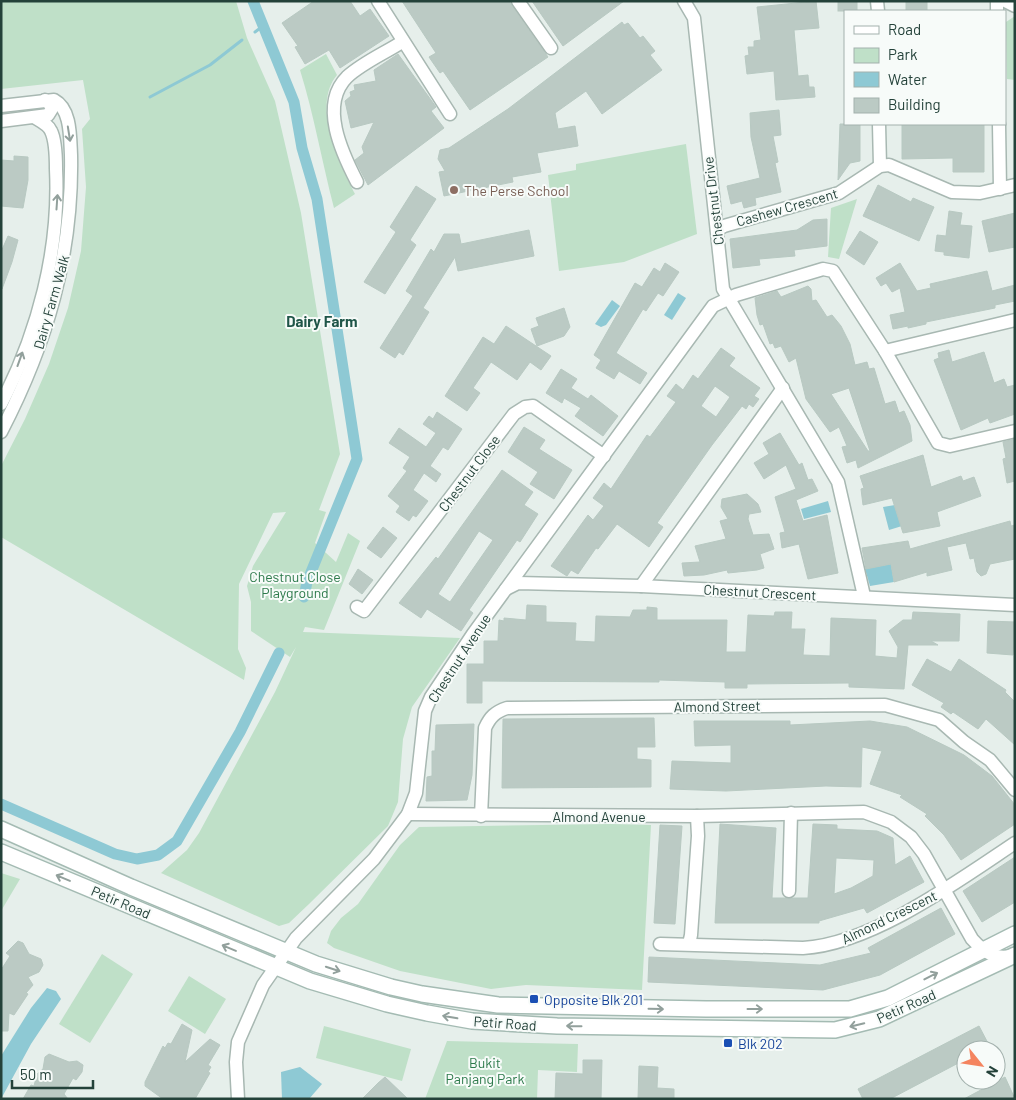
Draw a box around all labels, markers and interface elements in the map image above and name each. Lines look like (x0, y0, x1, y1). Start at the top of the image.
legend (844, 10, 1006, 125)
text: Road (888, 20, 921, 38)
text: Park (888, 45, 918, 63)
text: Water (888, 70, 927, 88)
text: Building (888, 95, 941, 113)
one-way arrow (64, 126, 74, 142)
street label: Chestnut Drive (699, 156, 727, 246)
place label: The Perse School (464, 182, 569, 199)
marker: The Perse School (448, 184, 460, 196)
street label: Cashew Crescent (734, 184, 840, 230)
one-way arrow (52, 194, 61, 210)
street label: Dairy Farm Walk (29, 253, 73, 351)
district label: Dairy Farm (286, 312, 358, 330)
one-way arrow (16, 352, 25, 368)
street label: Chestnut Close (435, 431, 503, 515)
park label: Chestnut Close Playground (249, 568, 341, 601)
street label: Chestnut Crescent (703, 581, 817, 603)
street label: Chestnut Avenue (424, 610, 494, 706)
street label: Almond Street (673, 697, 761, 715)
street label: Almond Avenue (552, 808, 646, 825)
one-way arrow (56, 872, 71, 882)
street label: Petir Road (89, 882, 153, 922)
street label: Almond Crescent (839, 887, 939, 947)
one-way arrow (222, 943, 237, 953)
one-way arrow (324, 964, 340, 974)
one-way arrow (923, 971, 938, 981)
street label: Petir Road (874, 985, 938, 1027)
place label: Opposite Blk 201 (544, 991, 643, 1008)
marker: Opposite Blk 201 (528, 993, 540, 1005)
one-way arrow (648, 1004, 664, 1014)
one-way arrow (746, 1004, 762, 1014)
one-way arrow (442, 1011, 458, 1021)
street label: Petir Road (473, 1012, 537, 1034)
one-way arrow (566, 1021, 582, 1031)
one-way arrow (849, 1021, 865, 1030)
place label: Blk 202 (738, 1035, 783, 1052)
marker: Blk 202 (722, 1037, 734, 1049)
north arrow (956, 1040, 1006, 1090)
park label: Bukit Panjang Park (446, 1054, 524, 1087)
scale bar (12, 1058, 94, 1090)
text: N (983, 1063, 1002, 1080)
text: 50 m (20, 1065, 52, 1083)

